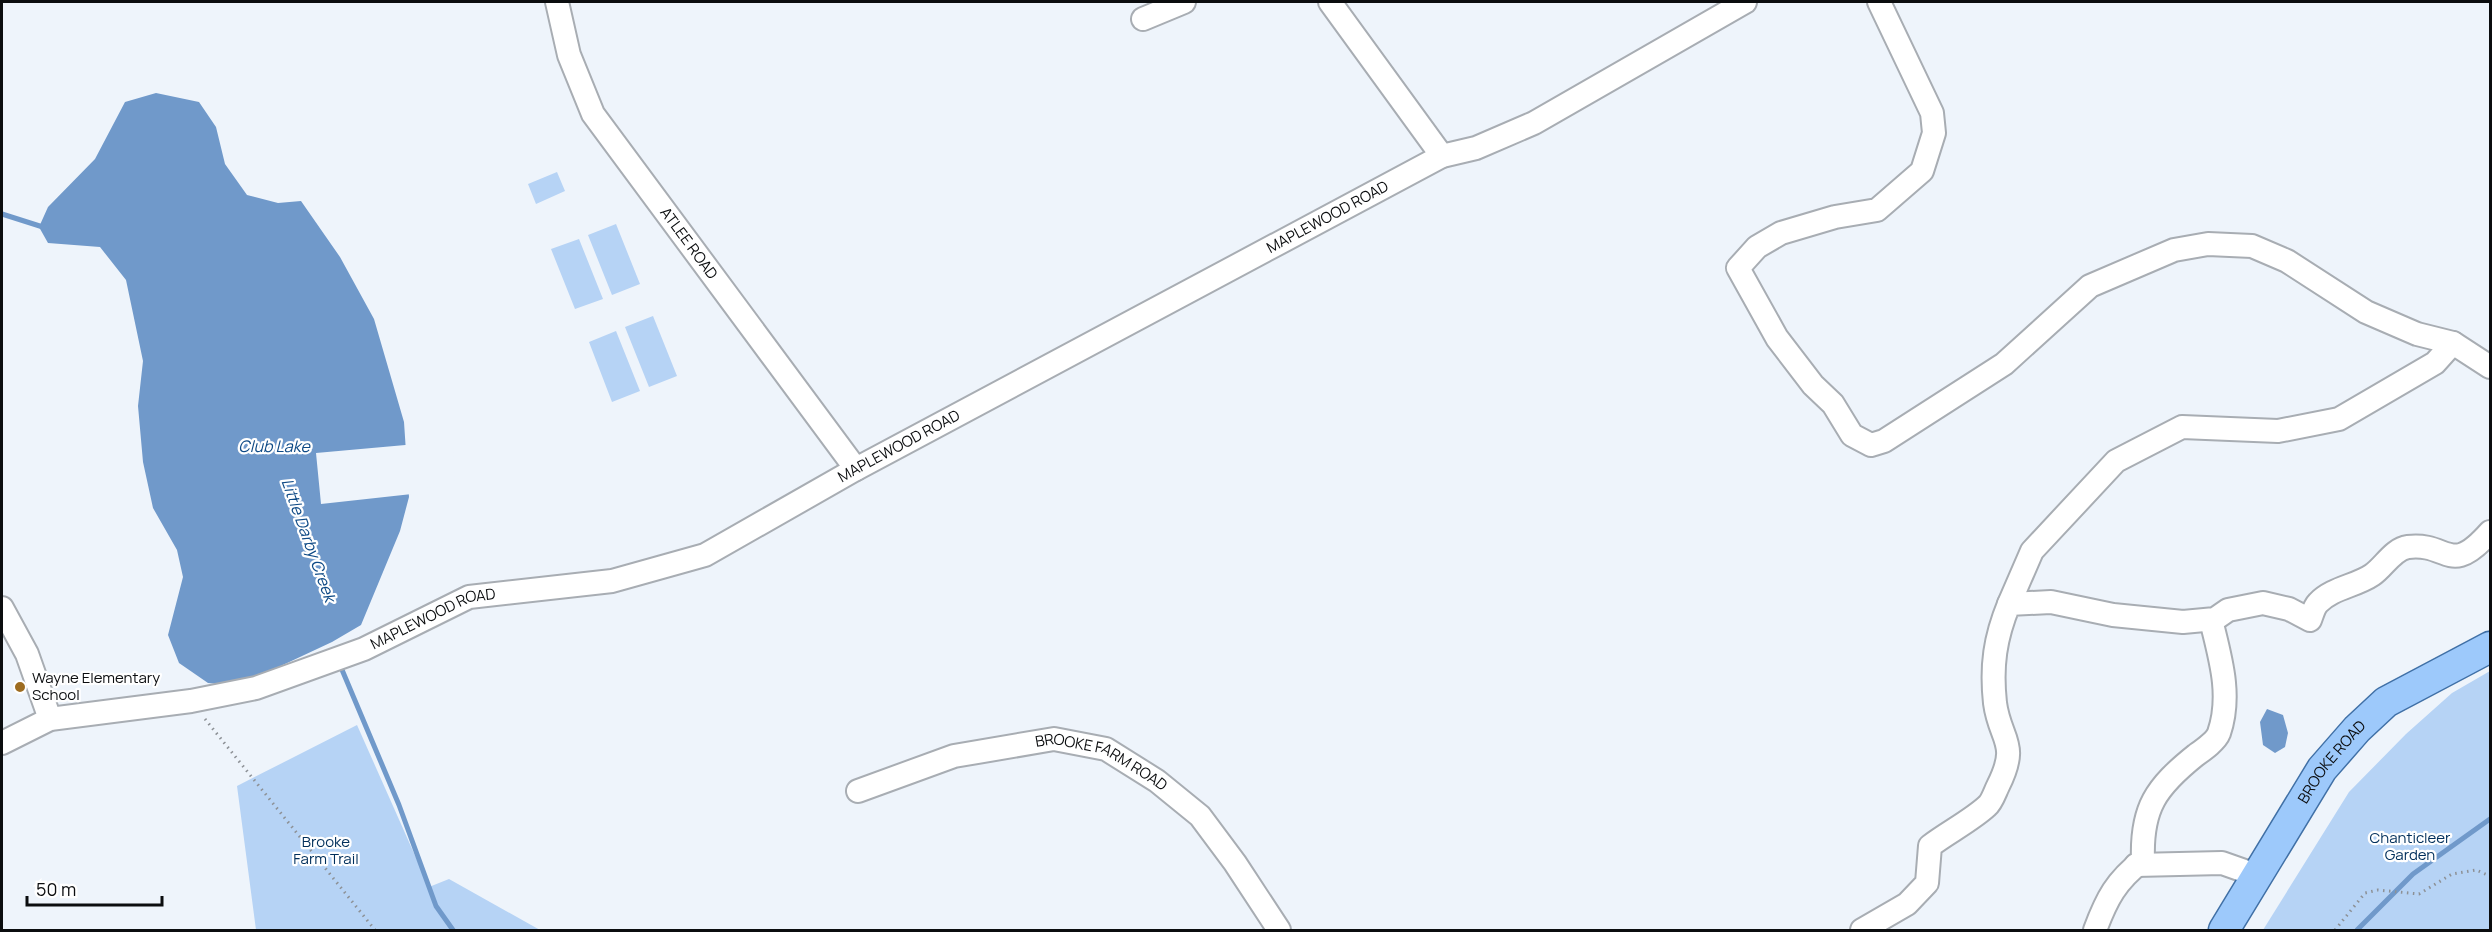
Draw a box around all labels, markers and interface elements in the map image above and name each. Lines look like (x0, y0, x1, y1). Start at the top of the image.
street label: MAPLEWOOD ROAD (1263, 175, 1392, 258)
street label: ATLEE ROAD (655, 203, 723, 283)
street label: MAPLEWOOD ROAD (834, 404, 963, 487)
water label: Club Lake (238, 435, 311, 457)
water label: Little Darby Creek (276, 475, 342, 607)
street label: MAPLEWOOD ROAD (367, 583, 497, 654)
place label: Wayne Elementary School (32, 667, 160, 705)
marker: Wayne Elementary School (13, 680, 27, 694)
street label: BROOKE ROAD (2292, 715, 2370, 807)
street label: BROOKE FARM ROAD (1034, 728, 1172, 795)
park label: Chanticleer Garden (2370, 827, 2451, 865)
park label: Brooke Farm Trail (293, 831, 359, 869)
scale bar (27, 869, 162, 907)
text: 50 m (36, 877, 76, 901)

